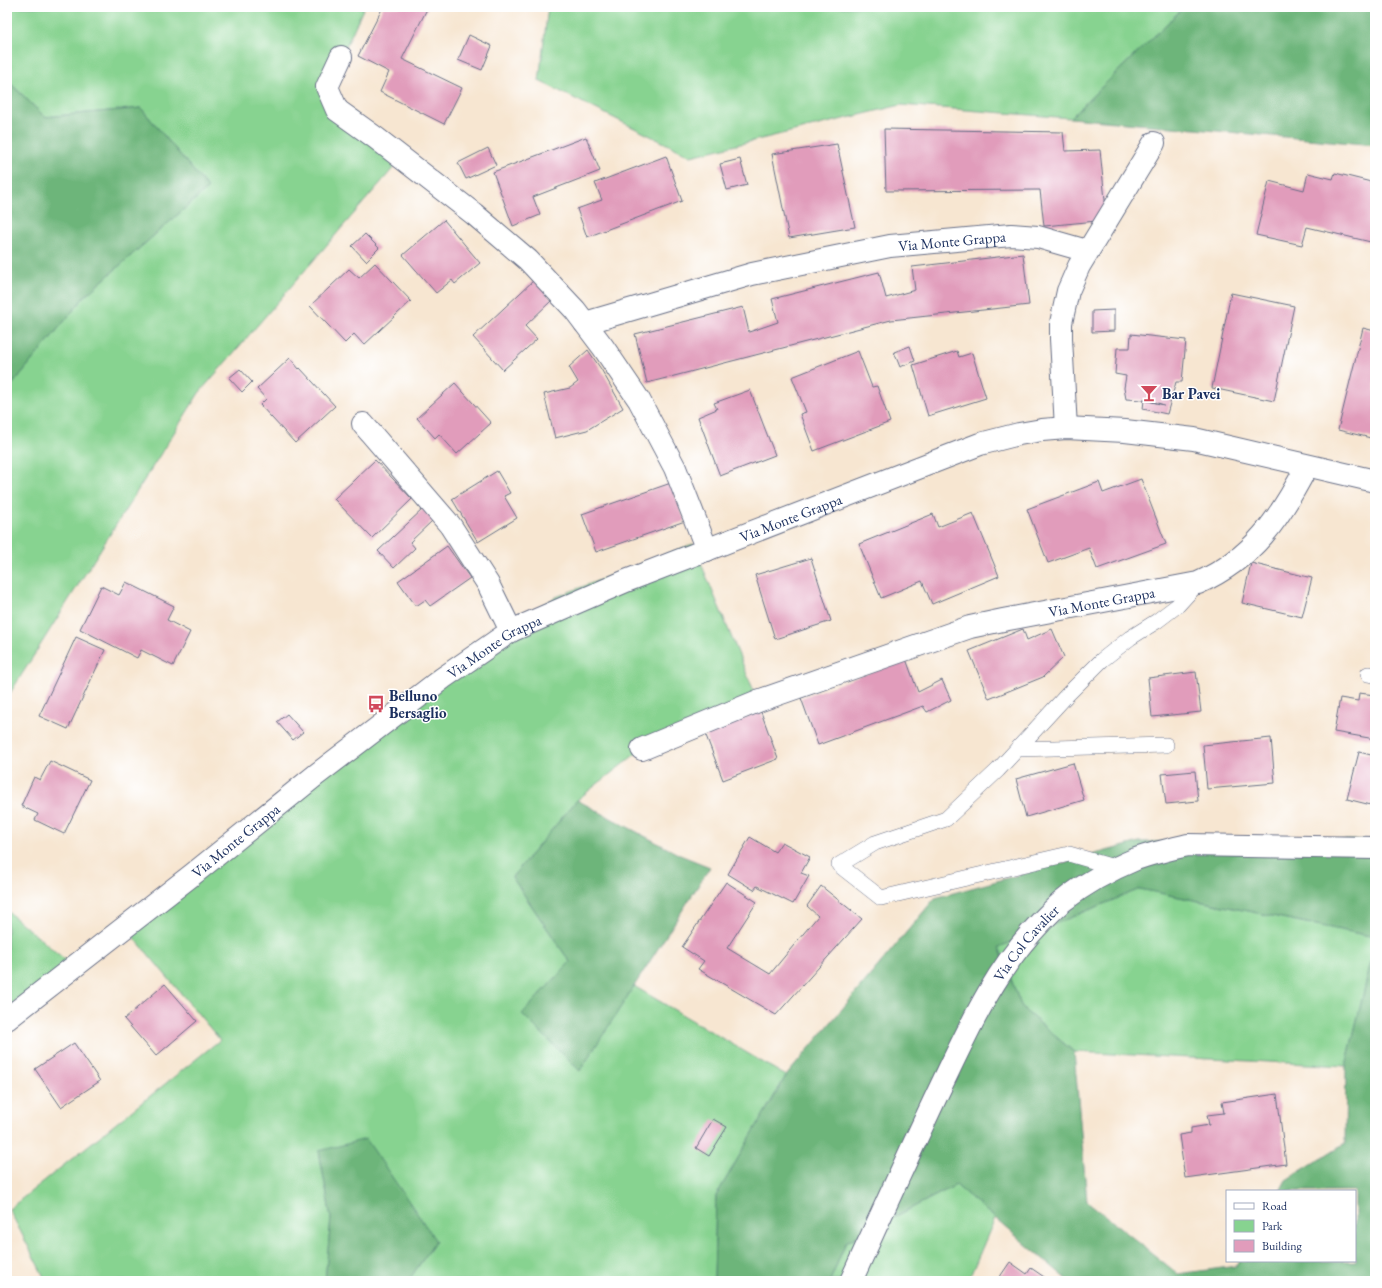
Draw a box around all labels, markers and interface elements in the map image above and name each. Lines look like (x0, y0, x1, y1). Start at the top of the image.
street label: Via Monte Grappa (897, 226, 1006, 255)
bar icon: Bar Pavei (1139, 383, 1159, 403)
place label: Bar Pavei (1162, 384, 1221, 403)
street label: Via Monte Grappa (737, 489, 844, 546)
street label: Via Monte Grappa (1047, 582, 1156, 621)
street label: Via Monte Grappa (443, 610, 544, 682)
place label: Belluno Bersaglio (389, 686, 447, 722)
bus stop icon: Belluno Bersaglio (366, 694, 386, 714)
street label: Via Monte Grappa (187, 799, 283, 881)
street label: Via Col Cavalier (989, 900, 1063, 984)
legend (1226, 1190, 1356, 1262)
text: Road (1262, 1198, 1288, 1214)
text: Park (1262, 1218, 1283, 1234)
text: Building (1262, 1238, 1303, 1254)

